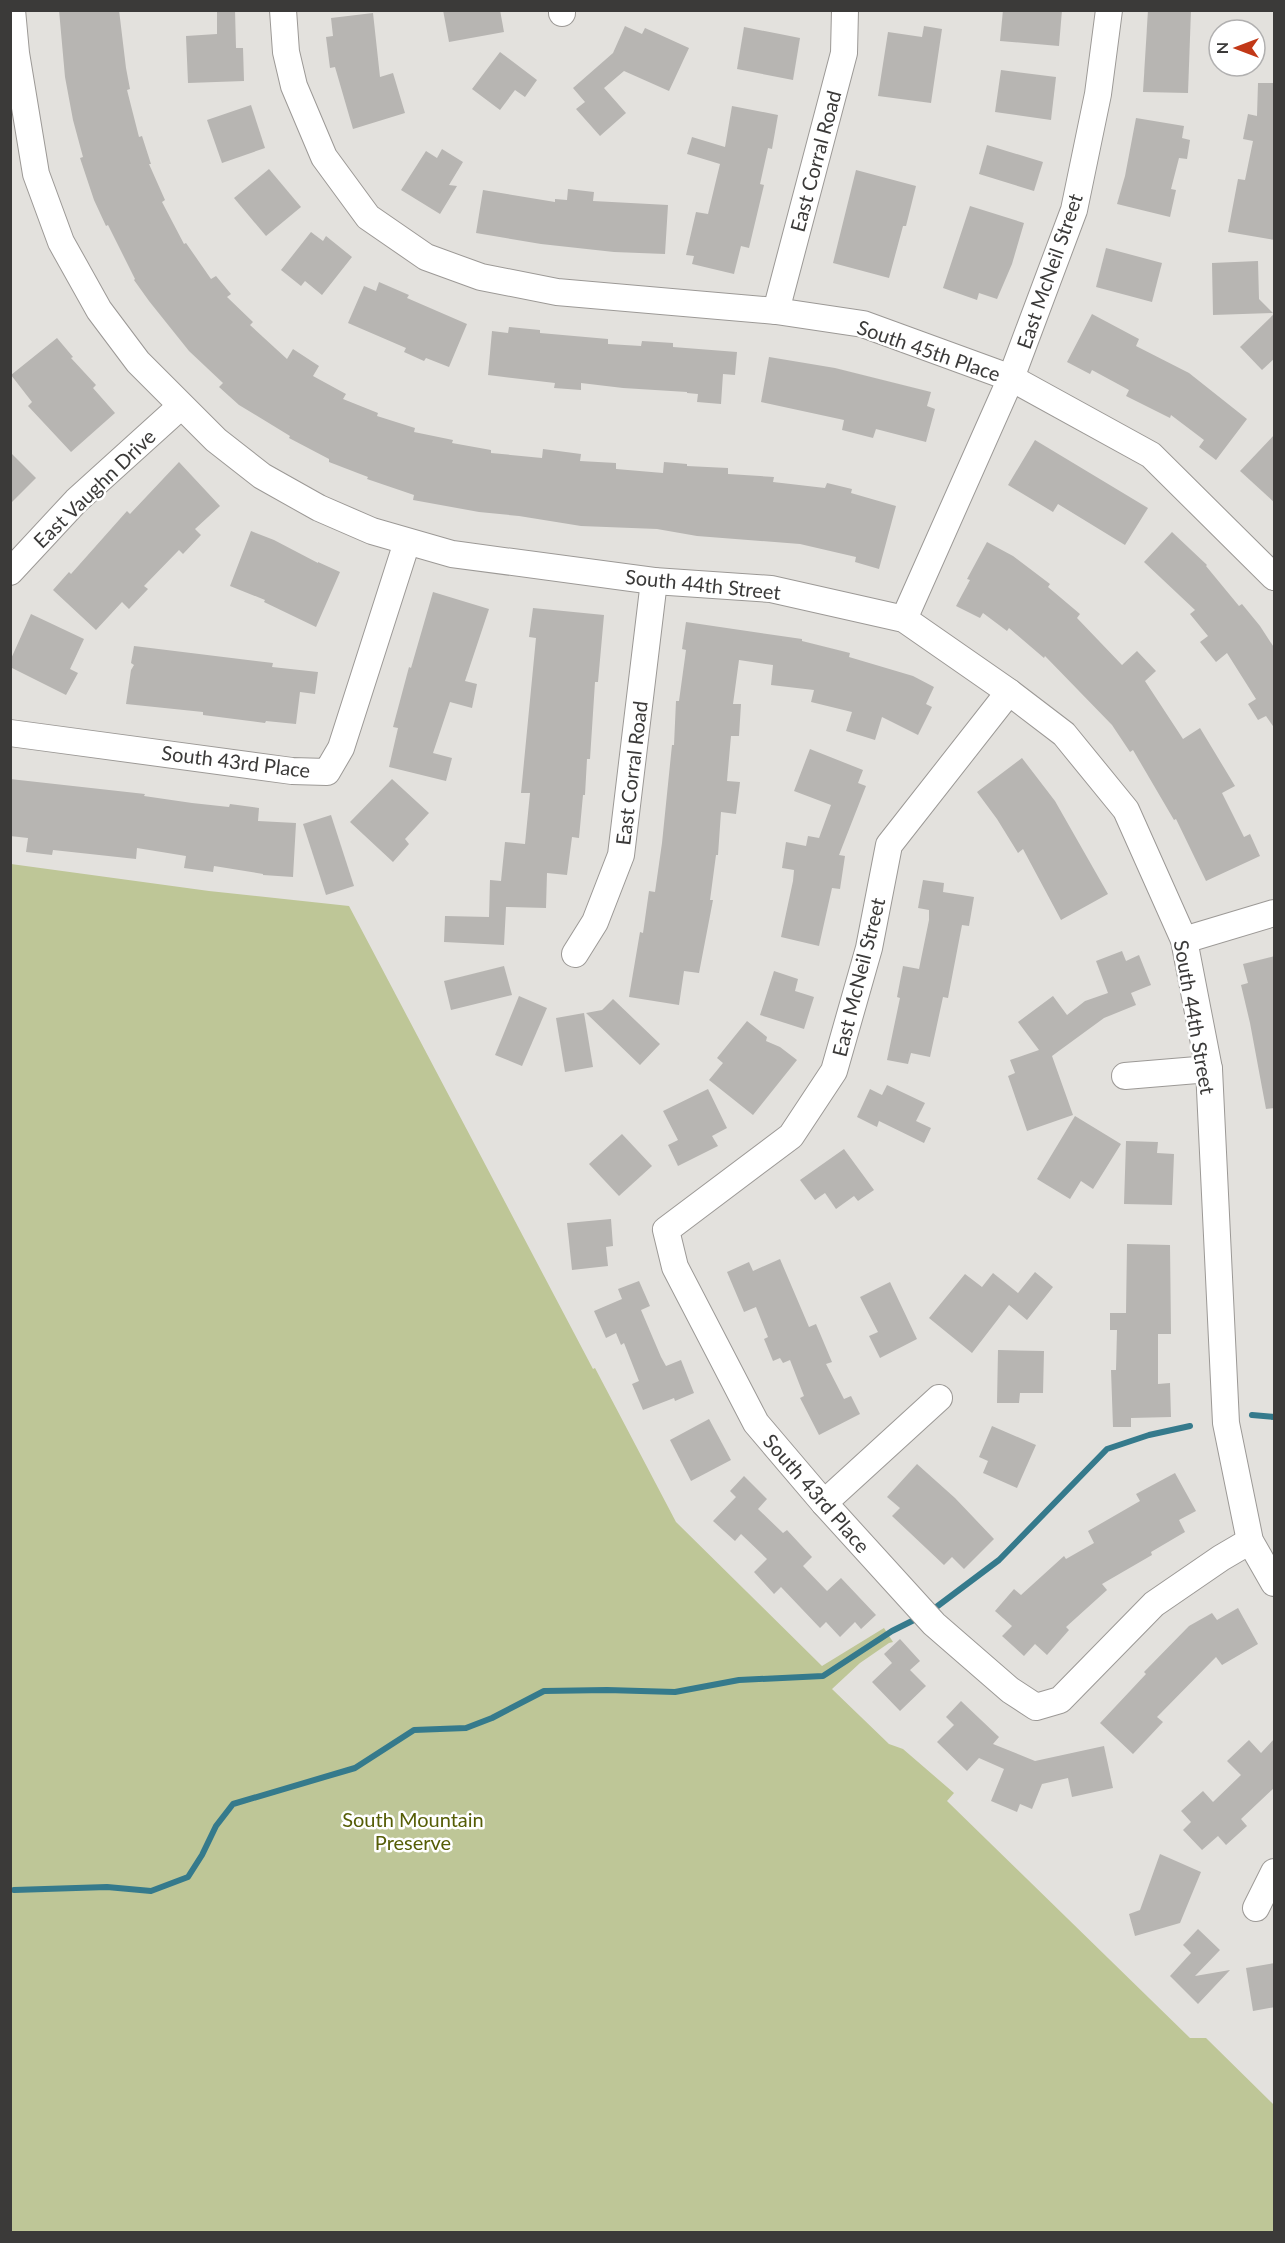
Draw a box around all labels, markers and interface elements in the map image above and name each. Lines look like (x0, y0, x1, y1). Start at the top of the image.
north arrow (1207, 18, 1267, 78)
text: N (1212, 42, 1231, 54)
street label: East Corral Road (785, 88, 845, 234)
street label: East McNeil Street (1011, 190, 1087, 352)
street label: South 45th Place (854, 314, 1004, 386)
street label: East Vaughn Drive (28, 424, 160, 552)
street label: South 44th Street (624, 564, 782, 604)
street label: East Corral Road (610, 699, 652, 847)
street label: South 43rd Place (160, 740, 312, 782)
street label: East McNeil Street (827, 895, 889, 1059)
street label: South 44th Street (1170, 938, 1220, 1096)
street label: South 43rd Place (759, 1429, 875, 1557)
park label: South Mountain Preserve (342, 1807, 484, 1854)

